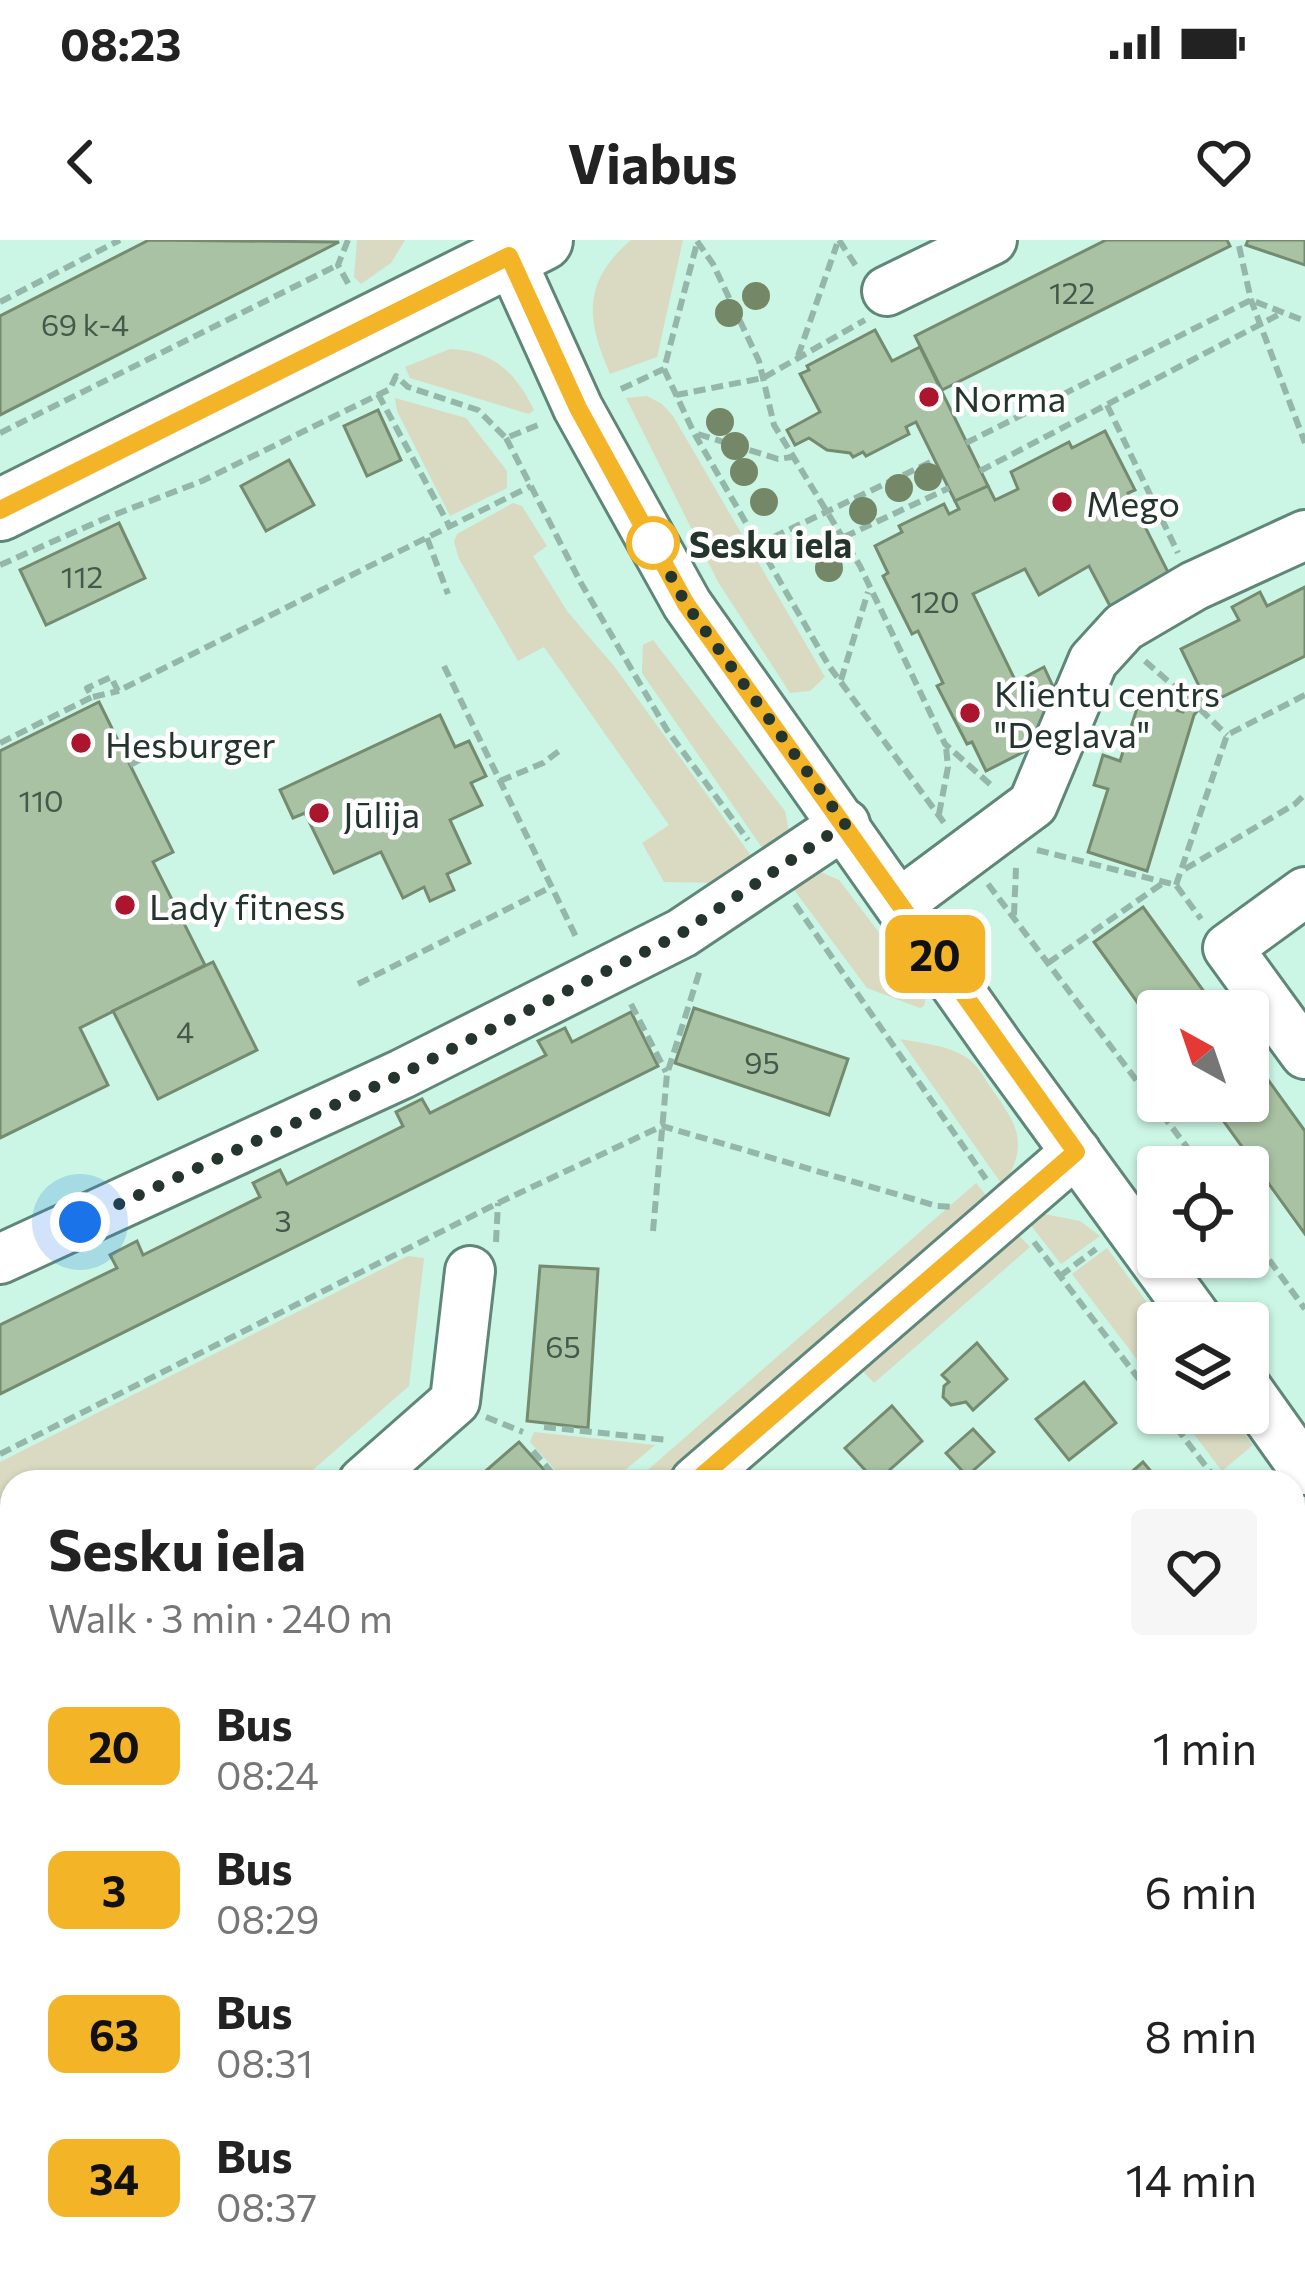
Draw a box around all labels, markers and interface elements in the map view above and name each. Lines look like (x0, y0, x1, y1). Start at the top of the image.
text: 08:23 (60, 15, 181, 70)
icon: back (48, 129, 114, 195)
text: Viabus (568, 129, 737, 195)
icon: heart (1191, 129, 1257, 195)
house number: 122 (1049, 273, 1095, 310)
house number: 69 k-4 (41, 305, 129, 342)
place label: Norma (953, 375, 1066, 419)
marker: Norma (916, 384, 942, 410)
place label: Mego (1086, 480, 1180, 524)
marker: Mego (1049, 489, 1075, 515)
marker: Sesku iela (628, 518, 678, 568)
place label: Sesku iela (689, 521, 852, 565)
house number: 112 (61, 557, 103, 594)
house number: 120 (911, 582, 959, 619)
place label: Klientu centrs "Deglava" (994, 670, 1220, 755)
marker: Klientu centrs "Deglava" (957, 700, 983, 726)
place label: Hesburger (105, 721, 276, 765)
marker: Hesburger (68, 730, 94, 756)
house number: 110 (18, 781, 64, 818)
place label: Jūlija (343, 791, 420, 835)
marker: Jūlija (306, 800, 332, 826)
place label: Lady fitness (149, 883, 345, 927)
marker: Lady fitness (112, 892, 138, 918)
line badge: 20 (881, 915, 989, 993)
text: 20 (909, 928, 961, 980)
north arrow (1137, 990, 1269, 1122)
map controls (1137, 990, 1269, 1434)
house number: 4 (176, 1012, 194, 1049)
house number: 95 (744, 1043, 780, 1080)
button: locate (1137, 1146, 1269, 1278)
your location (50, 1192, 110, 1252)
house number: 3 (274, 1201, 292, 1238)
button: layers (1137, 1302, 1269, 1434)
house number: 65 (545, 1327, 581, 1364)
button: heart (1131, 1509, 1257, 1635)
text: Sesku iela (48, 1513, 306, 1583)
text: Walk · 3 min · 240 m (48, 1593, 393, 1641)
text: Bus (216, 1695, 292, 1750)
text: 1 min (1153, 1719, 1257, 1774)
text: 20 (88, 1720, 140, 1772)
text: 08:24 (216, 1750, 319, 1798)
text: Bus (216, 1839, 292, 1894)
text: 6 min (1144, 1863, 1257, 1918)
text: 3 (102, 1864, 126, 1916)
text: 08:29 (216, 1894, 320, 1942)
text: Bus (216, 1983, 292, 2038)
text: 8 min (1144, 2007, 1257, 2062)
text: 63 (89, 2008, 139, 2060)
text: 08:31 (216, 2038, 313, 2086)
text: Bus (216, 2127, 292, 2182)
text: 14 min (1126, 2151, 1257, 2206)
text: 34 (89, 2152, 139, 2204)
text: 08:37 (216, 2182, 317, 2230)

